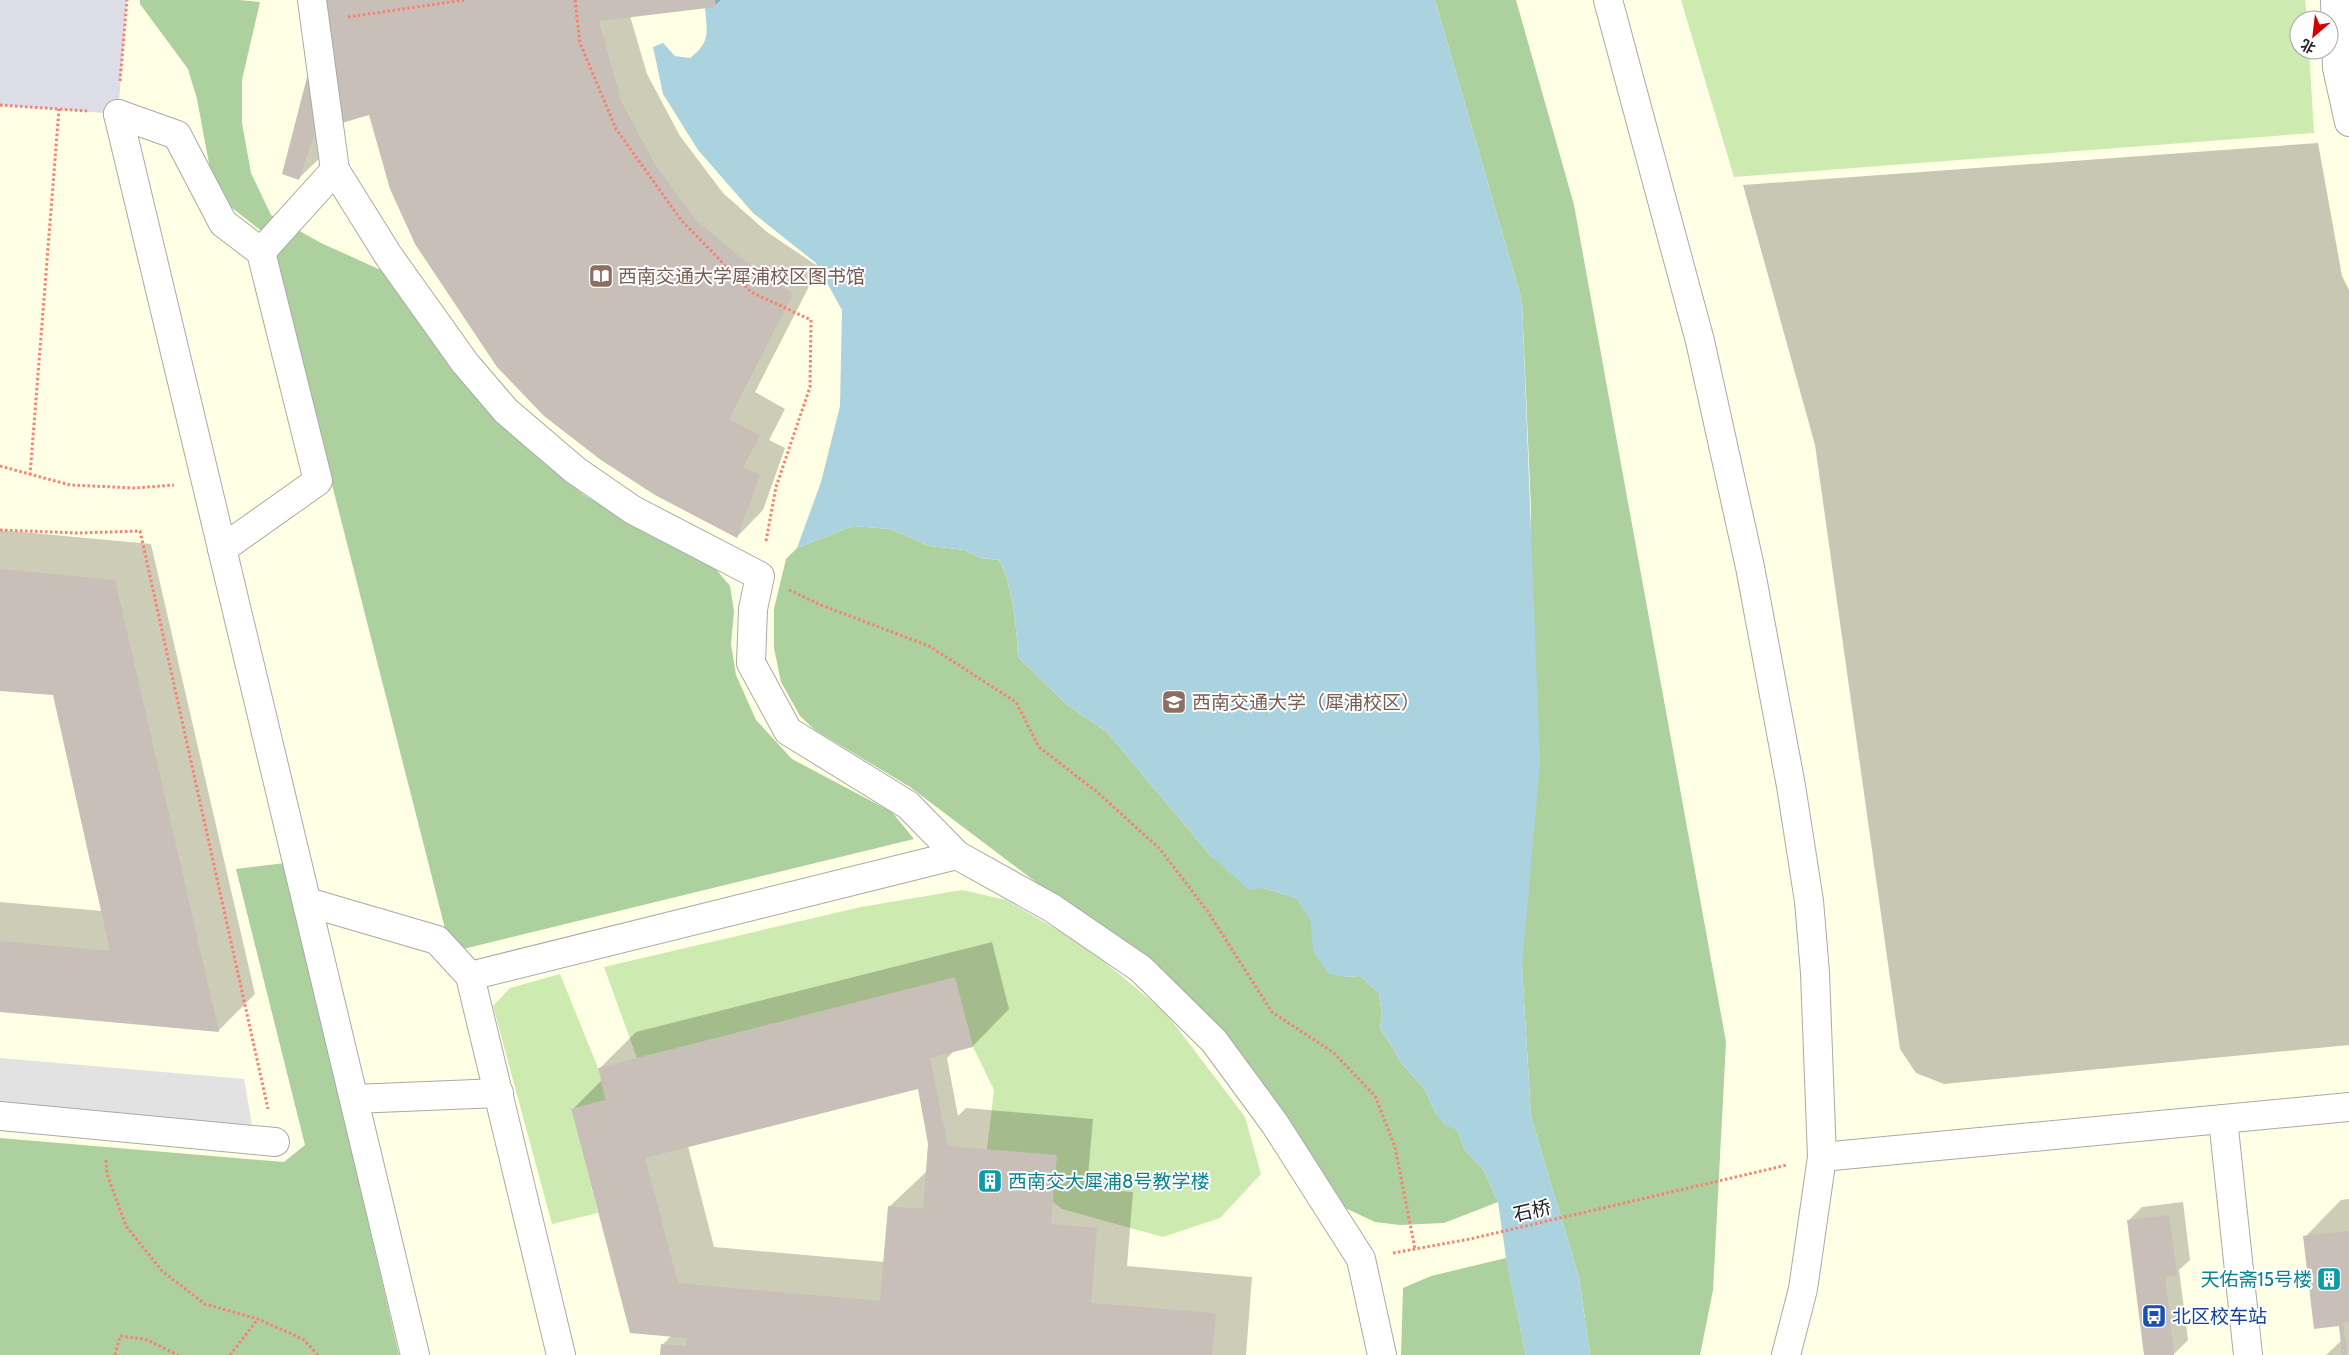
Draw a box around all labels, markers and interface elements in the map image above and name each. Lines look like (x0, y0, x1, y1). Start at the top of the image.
north arrow (2289, 10, 2339, 60)
text: 北 (2297, 35, 2318, 58)
library icon: 西南交通大学犀浦校区图书馆 (588, 263, 614, 289)
place label: 西南交通大学犀浦校区图书馆 (618, 265, 865, 288)
school or university icon: 西南交通大学（犀浦校区） (1161, 689, 1187, 715)
place label: 西南交通大学（犀浦校区） (1192, 691, 1420, 714)
building icon: 西南交大犀浦8号教学楼 (977, 1168, 1003, 1194)
place label: 西南交大犀浦8号教学楼 (1008, 1170, 1210, 1193)
street label: 石桥 (1511, 1196, 1553, 1226)
building icon: 天佑斋15号楼 (2316, 1266, 2342, 1292)
place label: 天佑斋15号楼 (2201, 1268, 2312, 1291)
bus stop icon: 北区校车站 (2141, 1303, 2167, 1329)
place label: 北区校车站 (2172, 1305, 2267, 1328)

